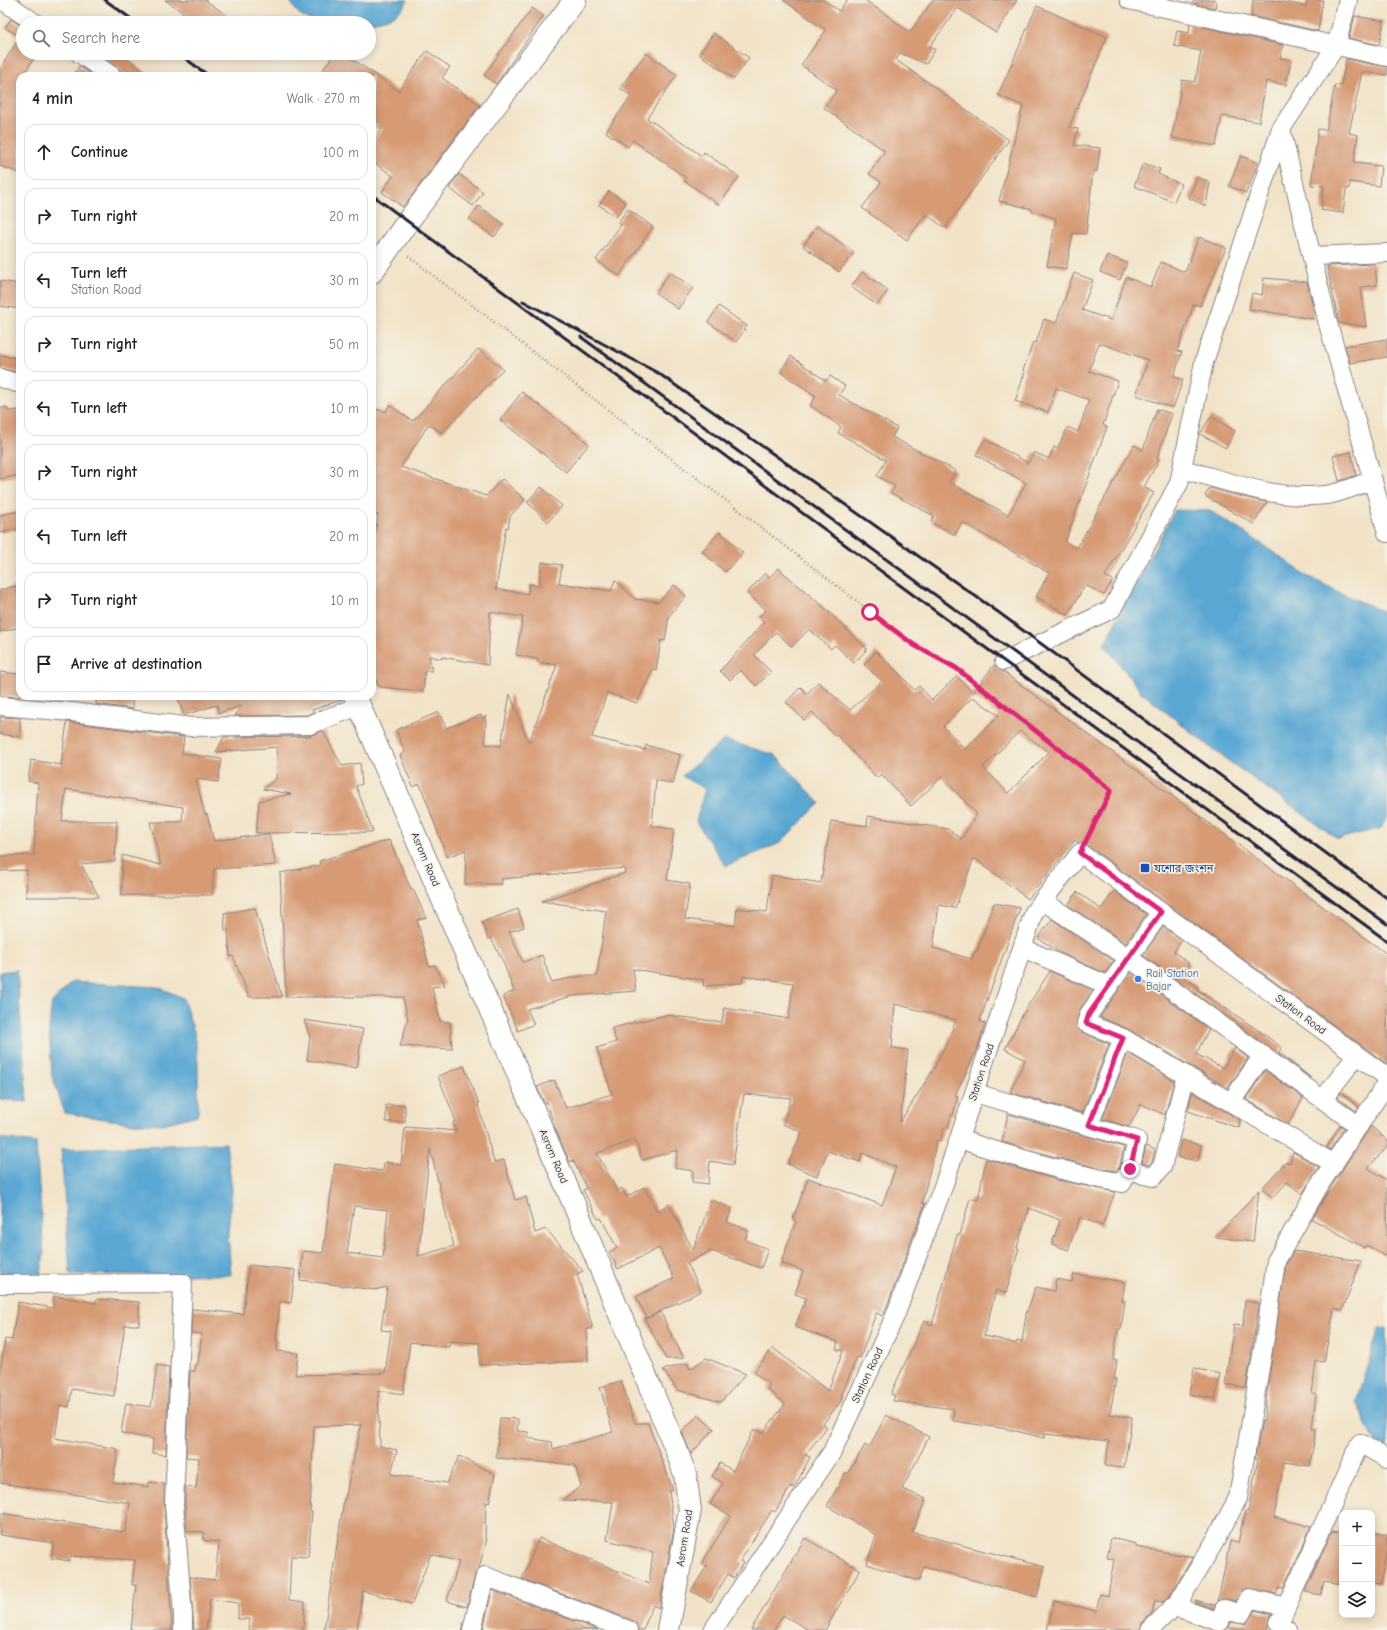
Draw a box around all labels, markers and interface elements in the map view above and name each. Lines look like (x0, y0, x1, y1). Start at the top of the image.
search box (16, 16, 376, 60)
icon: search (30, 27, 52, 49)
text: Search here (62, 29, 140, 47)
text: 4 min (32, 89, 73, 108)
text: Walk · 270 m (287, 91, 360, 106)
icon: ahead (33, 141, 55, 163)
text: Continue (71, 143, 128, 161)
text: 100 m (323, 145, 359, 160)
icon: right (33, 205, 55, 227)
text: Turn right (71, 207, 137, 225)
text: 20 m (329, 209, 359, 224)
text: Turn left (71, 264, 127, 282)
icon: left (33, 269, 55, 291)
text: 30 m (329, 273, 359, 288)
text: Station Road (71, 282, 141, 297)
icon: right (33, 333, 55, 355)
text: Turn right (71, 335, 137, 353)
text: 50 m (329, 337, 359, 352)
icon: left (33, 397, 55, 419)
text: Turn left (71, 399, 127, 417)
text: 10 m (331, 401, 359, 416)
icon: right (33, 461, 55, 483)
text: Turn right (71, 463, 137, 481)
text: 30 m (329, 465, 359, 480)
icon: left (33, 525, 55, 547)
text: Turn left (71, 527, 127, 545)
text: 20 m (329, 529, 359, 544)
icon: right (33, 589, 55, 611)
text: Turn right (71, 591, 137, 609)
text: 10 m (331, 593, 359, 608)
route start (861, 603, 879, 621)
icon: arrive (33, 653, 55, 675)
text: Arrive at destination (71, 655, 202, 673)
street label: Asrom Road (408, 830, 443, 888)
marker: যশোর জংশন (1139, 862, 1151, 874)
place label: যশোর জংশন (1153, 862, 1214, 875)
place label: Rail Station Bajar (1146, 967, 1199, 993)
marker: Rail Station Bajar (1133, 974, 1143, 984)
street label: Station Road (1273, 992, 1329, 1037)
street label: Station Road (966, 1042, 997, 1102)
street label: Asrom Road (536, 1127, 571, 1185)
route end (1121, 1160, 1139, 1178)
street label: Station Road (849, 1345, 886, 1405)
street label: Asrom Road (674, 1509, 695, 1567)
map controls (1339, 1510, 1375, 1618)
button: + (1339, 1510, 1375, 1546)
button: − (1339, 1546, 1375, 1582)
button: layers (1339, 1582, 1375, 1618)

